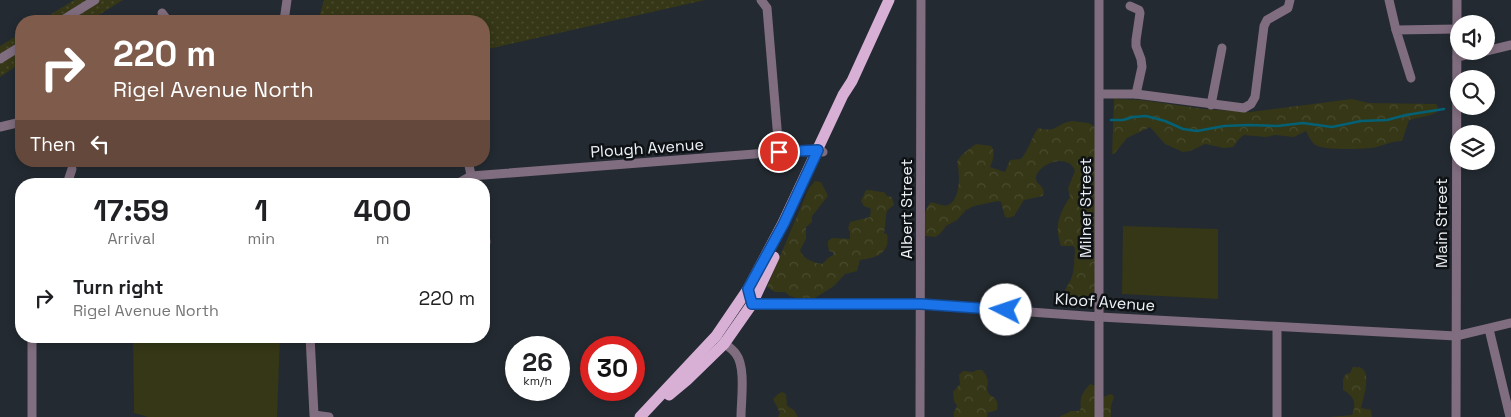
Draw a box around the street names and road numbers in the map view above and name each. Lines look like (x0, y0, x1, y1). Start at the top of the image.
street label: Plough Avenue (590, 134, 704, 162)
street label: Milner Street (1075, 158, 1096, 258)
street label: Albert Street (896, 159, 917, 259)
street label: Main Street (1431, 178, 1452, 268)
street label: Kloof Avenue (1054, 288, 1156, 316)

